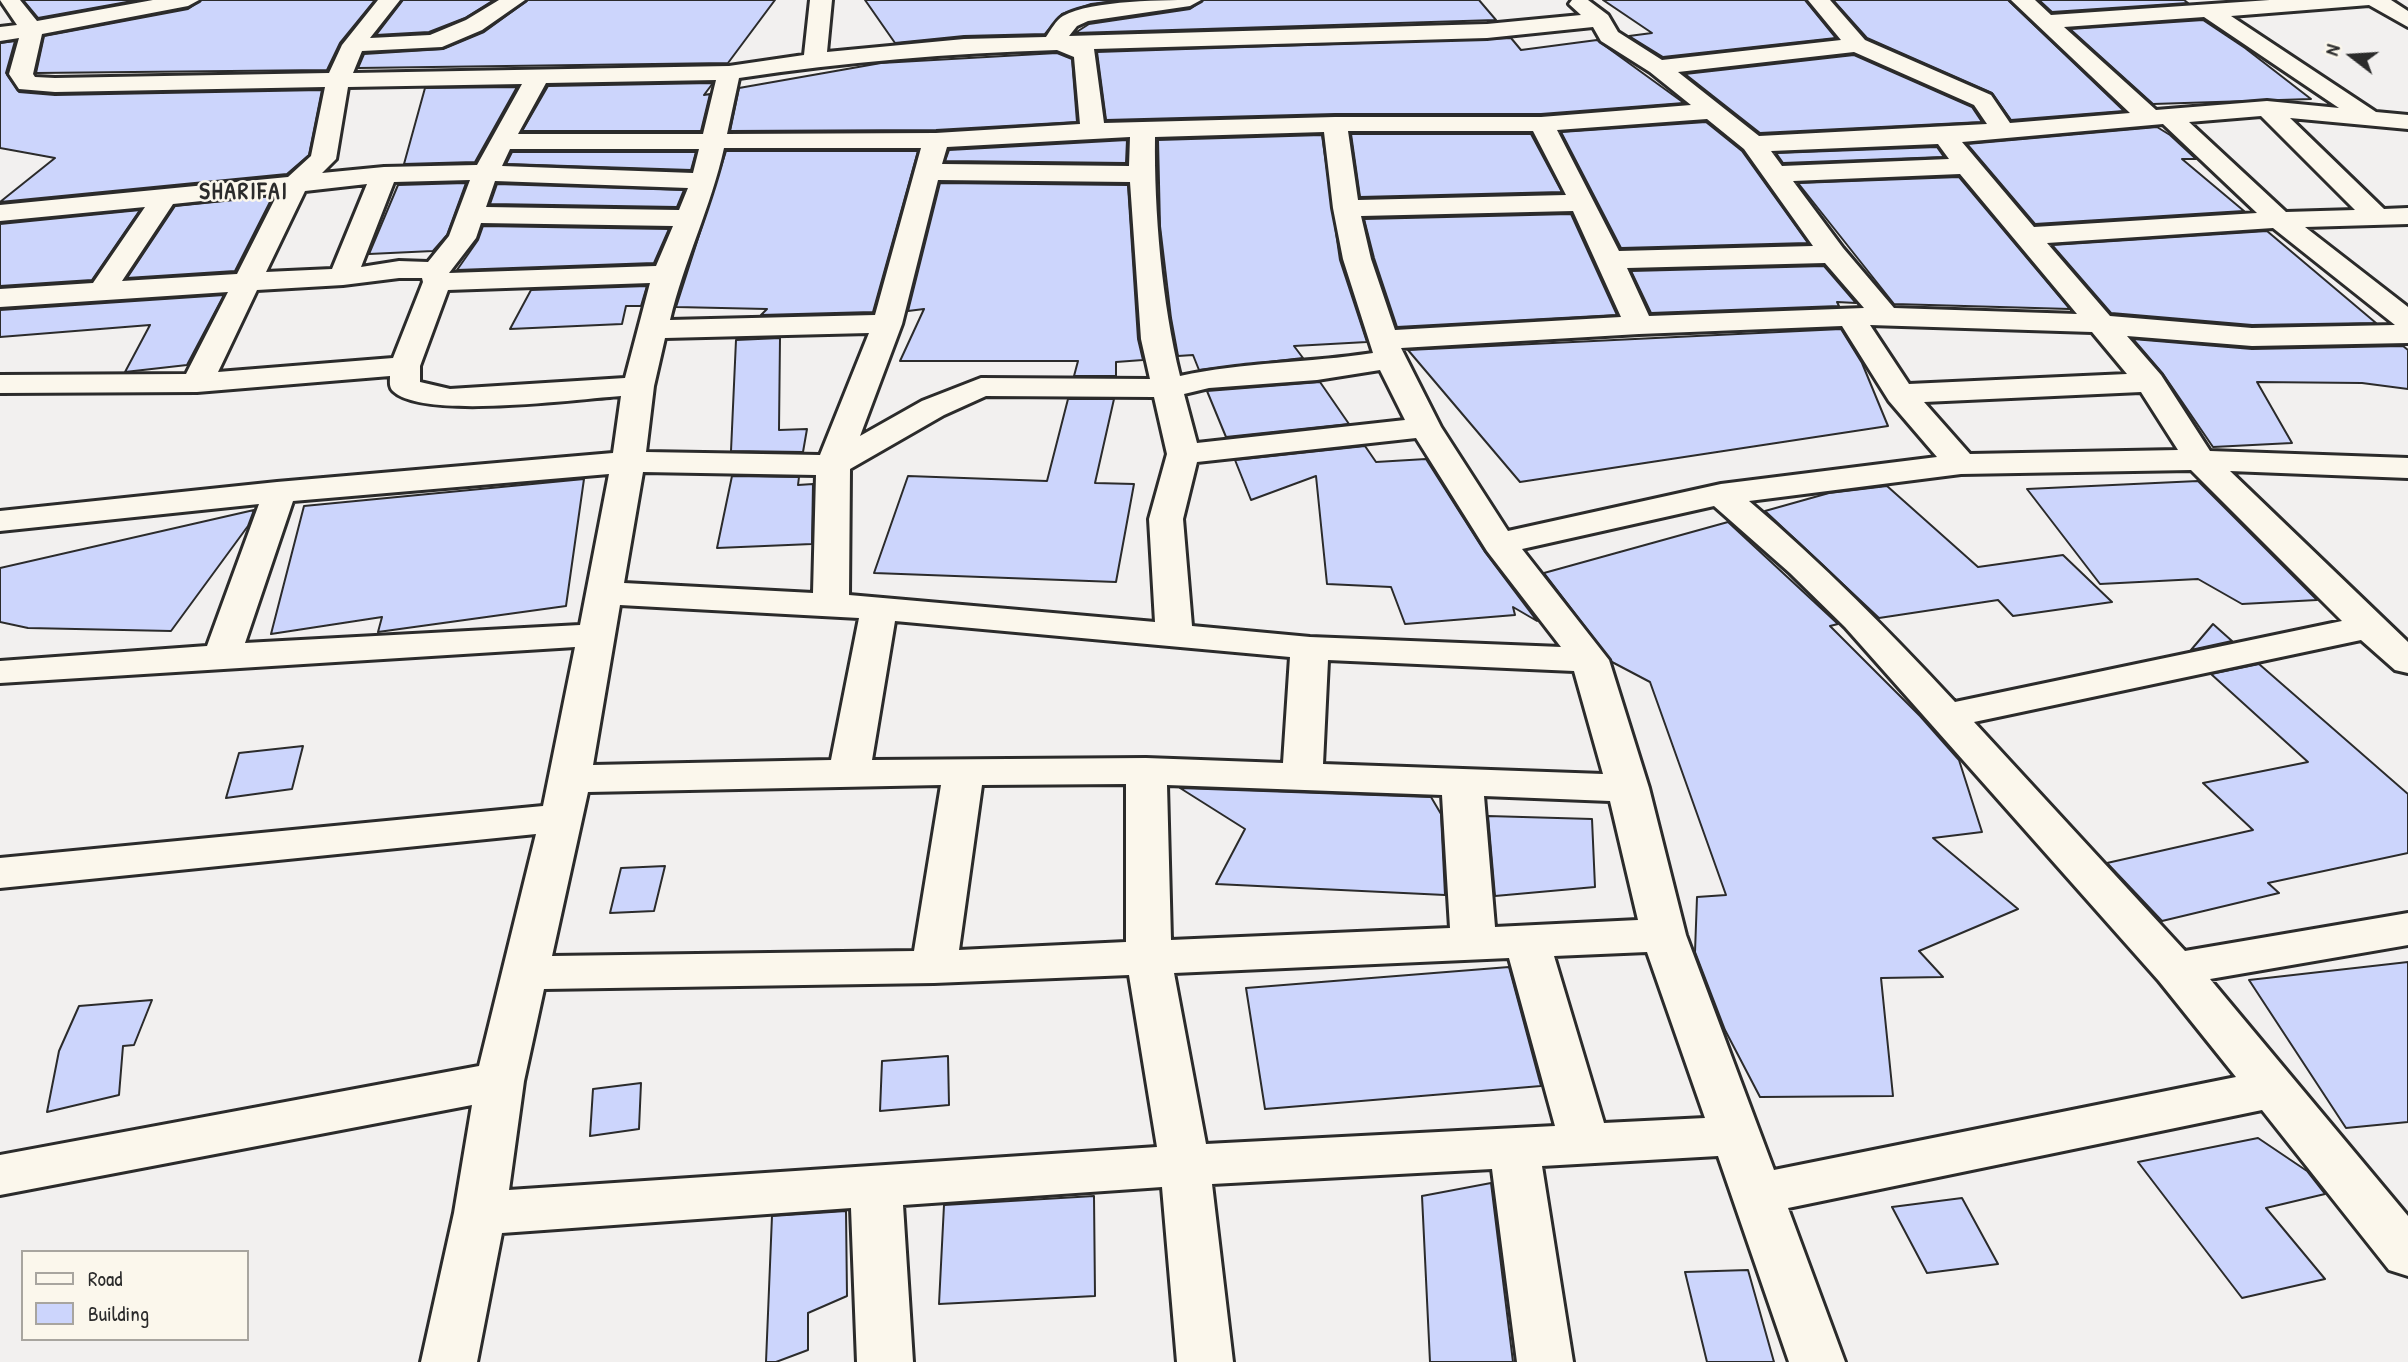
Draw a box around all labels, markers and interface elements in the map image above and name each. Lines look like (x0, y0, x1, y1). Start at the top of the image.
north arrow (2317, 21, 2387, 91)
text: N (2318, 41, 2346, 59)
district label: SHARIFAI (200, 179, 288, 207)
legend (21, 1250, 248, 1341)
text: Road (88, 1264, 122, 1293)
text: Building (88, 1299, 149, 1328)

